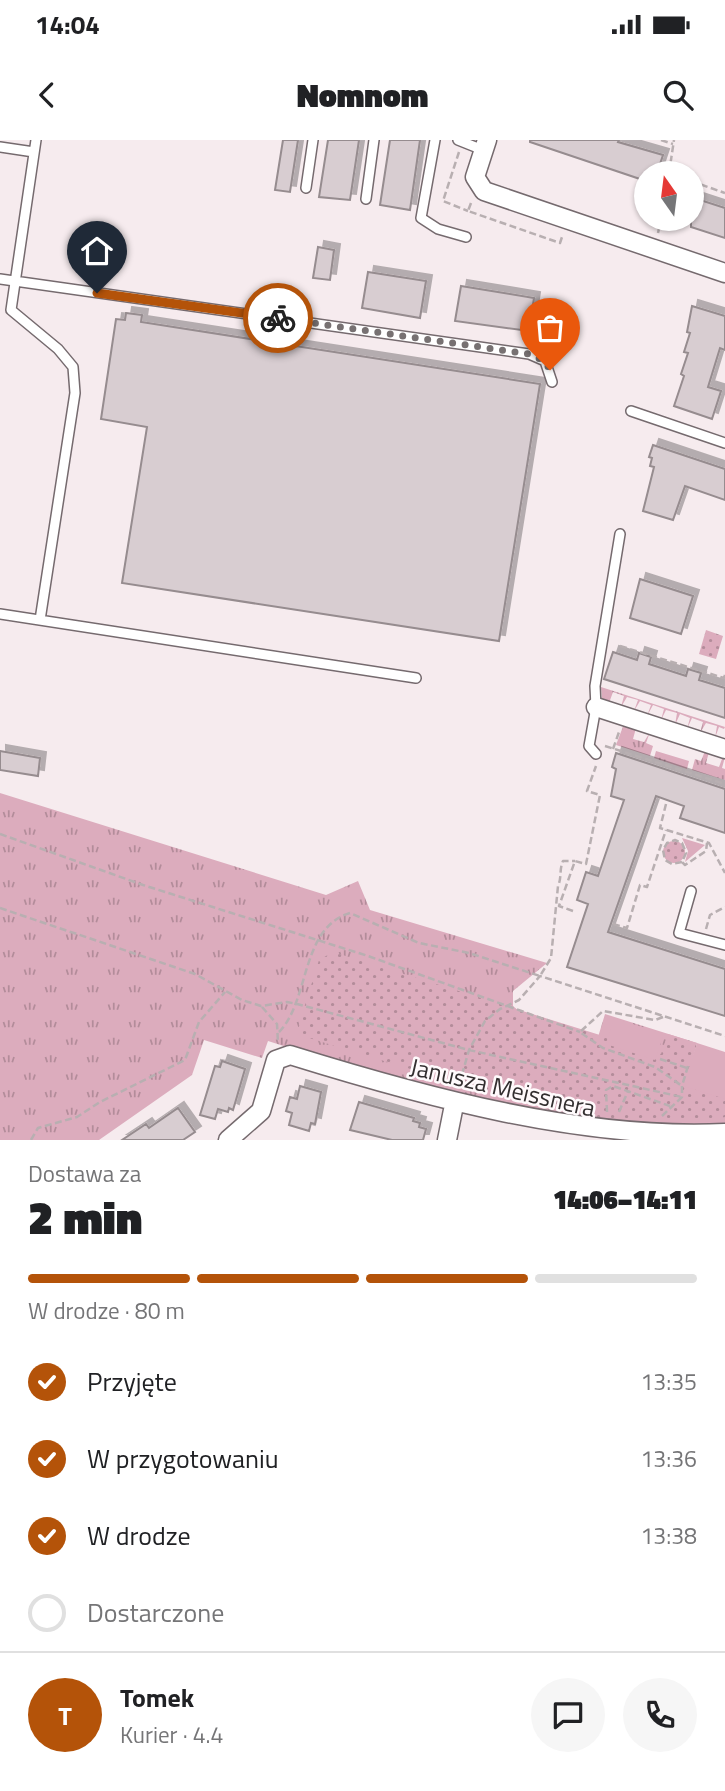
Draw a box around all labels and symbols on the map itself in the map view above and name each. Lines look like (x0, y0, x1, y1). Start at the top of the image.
north arrow (634, 161, 704, 231)
pin (67, 221, 127, 293)
courier (243, 283, 313, 353)
pin (520, 298, 580, 370)
street label: Janusza Meissnera (407, 1048, 599, 1126)

